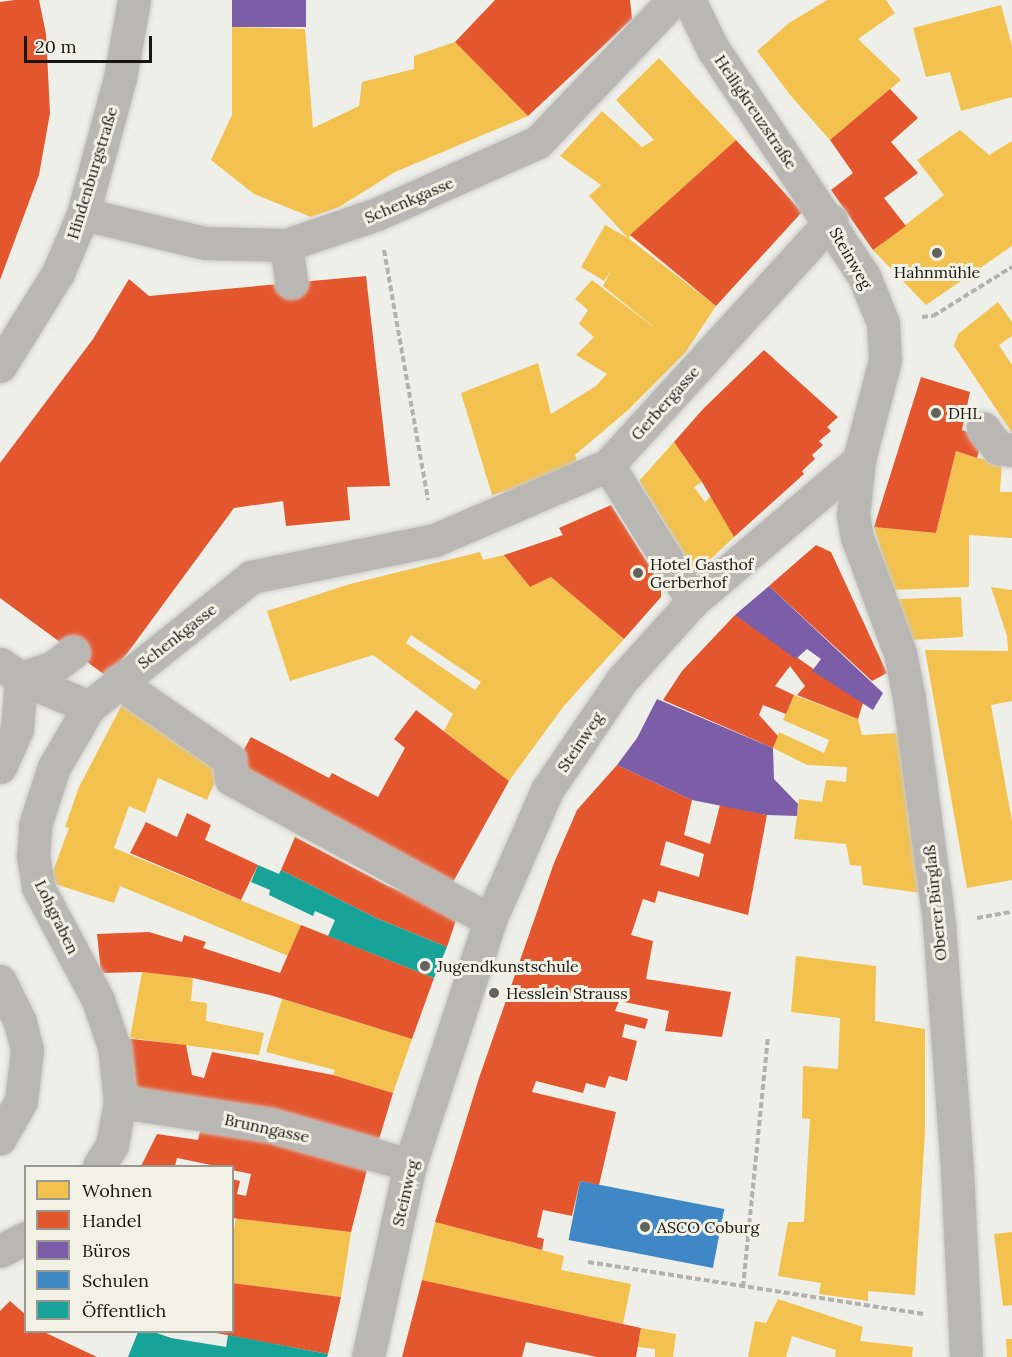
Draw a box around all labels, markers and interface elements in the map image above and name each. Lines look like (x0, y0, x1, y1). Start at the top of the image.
scale bar (27, 24, 154, 62)
text: 20 m (35, 35, 77, 58)
street label: Heiligkreuzstraße (711, 51, 801, 173)
street label: Hindenburgstraße (63, 105, 121, 241)
street label: Schenkgasse (362, 173, 456, 227)
street label: Steinweg (826, 224, 876, 292)
marker: Hahnmühle (930, 246, 944, 260)
place label: Hahnmühle (894, 262, 980, 282)
street label: Gerbergasse (627, 362, 703, 444)
place label: DHL (948, 403, 981, 423)
marker: DHL (929, 406, 943, 420)
place label: Hotel Gasthof Gerberhof (650, 554, 753, 592)
marker: Hotel Gasthof Gerberhof (631, 566, 645, 580)
street label: Schenkgasse (134, 599, 220, 673)
street label: Steinweg (553, 708, 607, 776)
street label: Oberer Bürglaß (919, 844, 951, 962)
street label: Lohgraben (31, 877, 83, 957)
place label: Jugendkunstschule (437, 956, 579, 976)
marker: Jugendkunstschule (418, 959, 432, 973)
place label: Hesslein Strauss (506, 983, 628, 1003)
marker: Hesslein Strauss (487, 986, 501, 1000)
street label: Brunngasse (223, 1110, 311, 1146)
street label: Steinweg (388, 1158, 422, 1228)
legend (24, 1165, 234, 1333)
text: Wohnen (82, 1179, 152, 1202)
text: Handel (82, 1209, 142, 1232)
place label: ASCO Coburg (657, 1217, 759, 1237)
marker: ASCO Coburg (638, 1220, 652, 1234)
text: Büros (82, 1239, 130, 1262)
text: Schulen (82, 1269, 149, 1292)
text: Öffentlich (82, 1299, 166, 1322)

